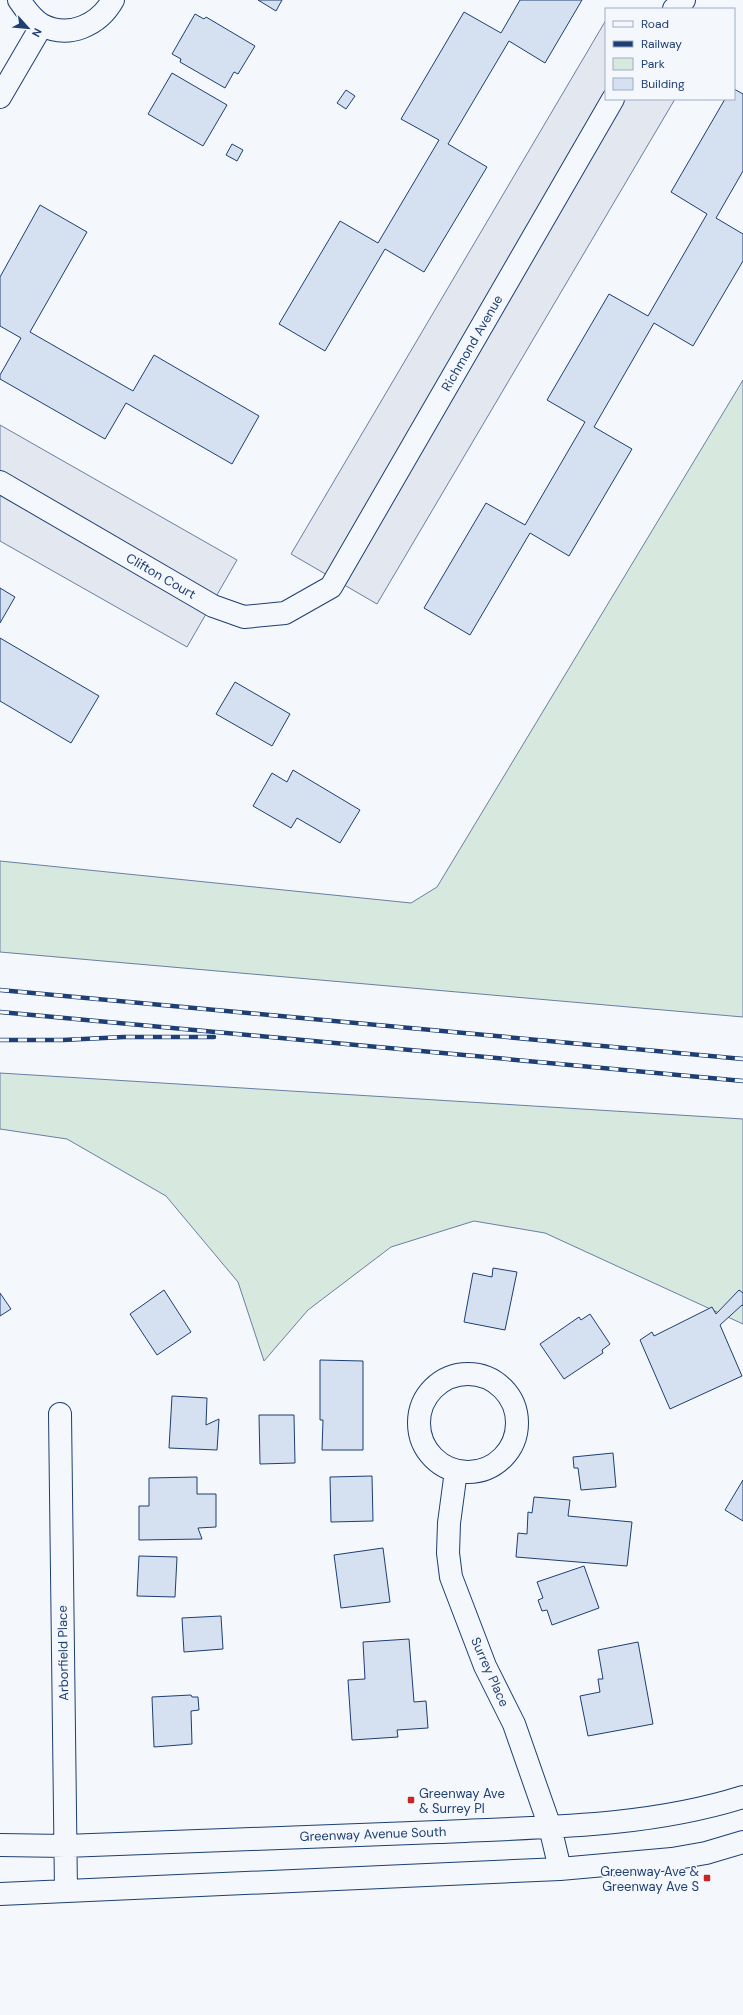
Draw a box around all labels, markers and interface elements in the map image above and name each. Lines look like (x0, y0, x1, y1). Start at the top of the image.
north arrow (8, 8, 48, 48)
legend (605, 8, 735, 100)
text: Road (641, 16, 669, 32)
text: N (29, 26, 45, 39)
text: Railway (641, 36, 682, 52)
text: Park (641, 56, 665, 72)
text: Building (641, 76, 685, 92)
street label: Richmond Avenue (438, 292, 506, 394)
street label: Clifton Court (123, 549, 199, 603)
street label: Arborfield Place (54, 1605, 72, 1701)
street label: Surrey Place (467, 1635, 513, 1709)
place label: Greenway Ave & Surrey Pl (419, 1785, 505, 1817)
marker: Greenway Ave & Surrey Pl (406, 1795, 416, 1805)
street label: Greenway Avenue South (299, 1823, 447, 1845)
place label: Greenway Ave & Greenway Ave S (600, 1863, 699, 1895)
marker: Greenway Ave & Greenway Ave S (702, 1873, 712, 1883)

